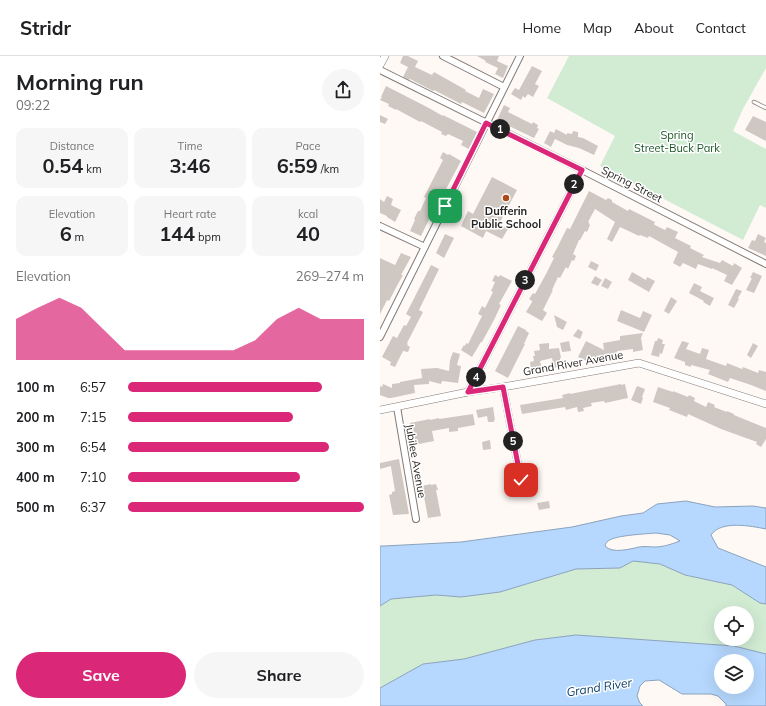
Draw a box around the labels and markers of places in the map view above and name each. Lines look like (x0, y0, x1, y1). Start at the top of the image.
pin: 1 (490, 119, 510, 139)
pin: 2 (564, 174, 584, 194)
pin (428, 189, 462, 223)
marker: Dufferin Public School (501, 193, 511, 203)
place label: Dufferin Public School (471, 204, 541, 231)
pin: 3 (515, 270, 535, 290)
pin: 4 (466, 367, 486, 387)
pin: 5 (503, 431, 523, 451)
pin (504, 463, 538, 497)

